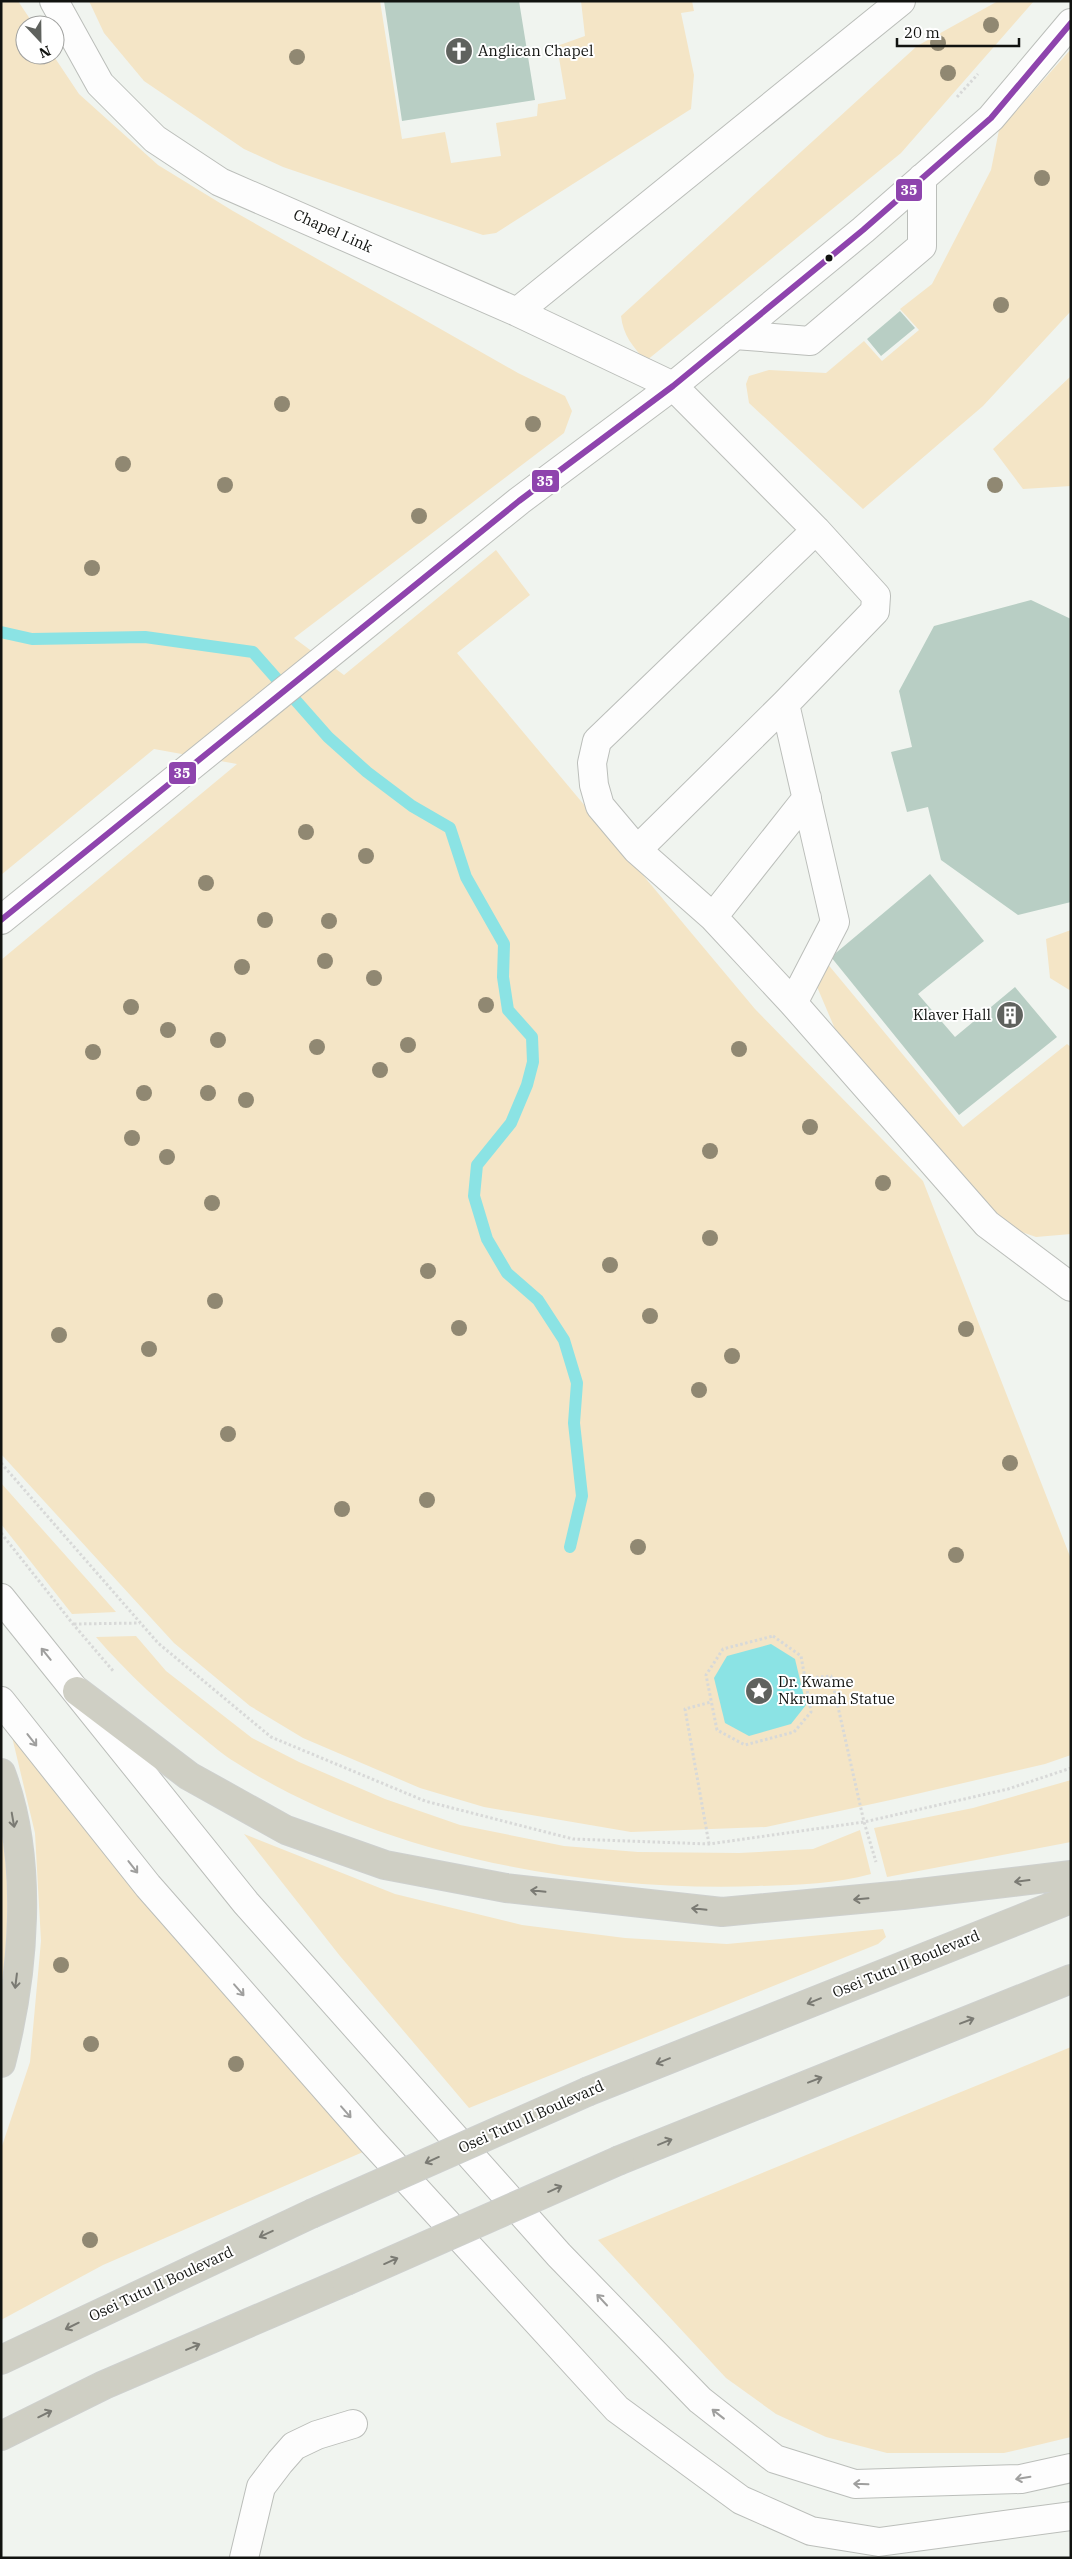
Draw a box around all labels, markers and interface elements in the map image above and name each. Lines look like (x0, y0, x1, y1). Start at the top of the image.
north arrow (15, 15, 65, 65)
scale bar (897, 15, 1020, 47)
text: 20 m (904, 23, 940, 42)
church icon: Anglican Chapel (444, 36, 474, 66)
place label: Anglican Chapel (478, 41, 593, 60)
text: N (36, 42, 53, 62)
line badge: 35 (895, 178, 923, 202)
text: 35 (901, 181, 917, 199)
street label: Chapel Link (291, 205, 376, 257)
unlabelled marker (824, 253, 834, 263)
line badge: 35 (531, 469, 560, 493)
text: 35 (537, 472, 553, 490)
line badge: 35 (168, 761, 197, 785)
text: 35 (174, 764, 190, 782)
building icon: Klaver Hall (995, 1000, 1025, 1030)
place label: Klaver Hall (913, 1005, 991, 1024)
one-way arrow (41, 1647, 52, 1660)
place label: Dr. Kwame Nkrumah Statue (778, 1672, 895, 1708)
place icon: Dr. Kwame Nkrumah Statue (744, 1676, 774, 1706)
one-way arrow (26, 1733, 37, 1746)
one-way arrow (9, 1811, 19, 1827)
one-way arrow (127, 1860, 138, 1873)
one-way arrow (1015, 1876, 1031, 1886)
one-way arrow (530, 1887, 546, 1896)
one-way arrow (853, 1894, 869, 1904)
one-way arrow (691, 1904, 707, 1914)
street label: Osei Tutu II Boulevard (829, 1925, 982, 2002)
one-way arrow (11, 1973, 21, 1989)
one-way arrow (233, 1983, 245, 1996)
one-way arrow (807, 1997, 822, 2006)
one-way arrow (959, 2015, 974, 2024)
one-way arrow (656, 2057, 671, 2066)
one-way arrow (807, 2075, 823, 2084)
street label: Osei Tutu II Boulevard (455, 2076, 606, 2157)
one-way arrow (340, 2105, 352, 2118)
one-way arrow (657, 2136, 672, 2146)
one-way arrow (425, 2156, 440, 2166)
one-way arrow (547, 2183, 562, 2193)
one-way arrow (259, 2230, 274, 2240)
street label: Osei Tutu II Boulevard (86, 2242, 236, 2325)
one-way arrow (383, 2256, 398, 2266)
one-way arrow (596, 2294, 608, 2307)
one-way arrow (65, 2322, 80, 2331)
one-way arrow (185, 2341, 200, 2351)
one-way arrow (712, 2408, 725, 2419)
one-way arrow (37, 2409, 52, 2418)
one-way arrow (1016, 2474, 1032, 2484)
one-way arrow (853, 2479, 869, 2488)

